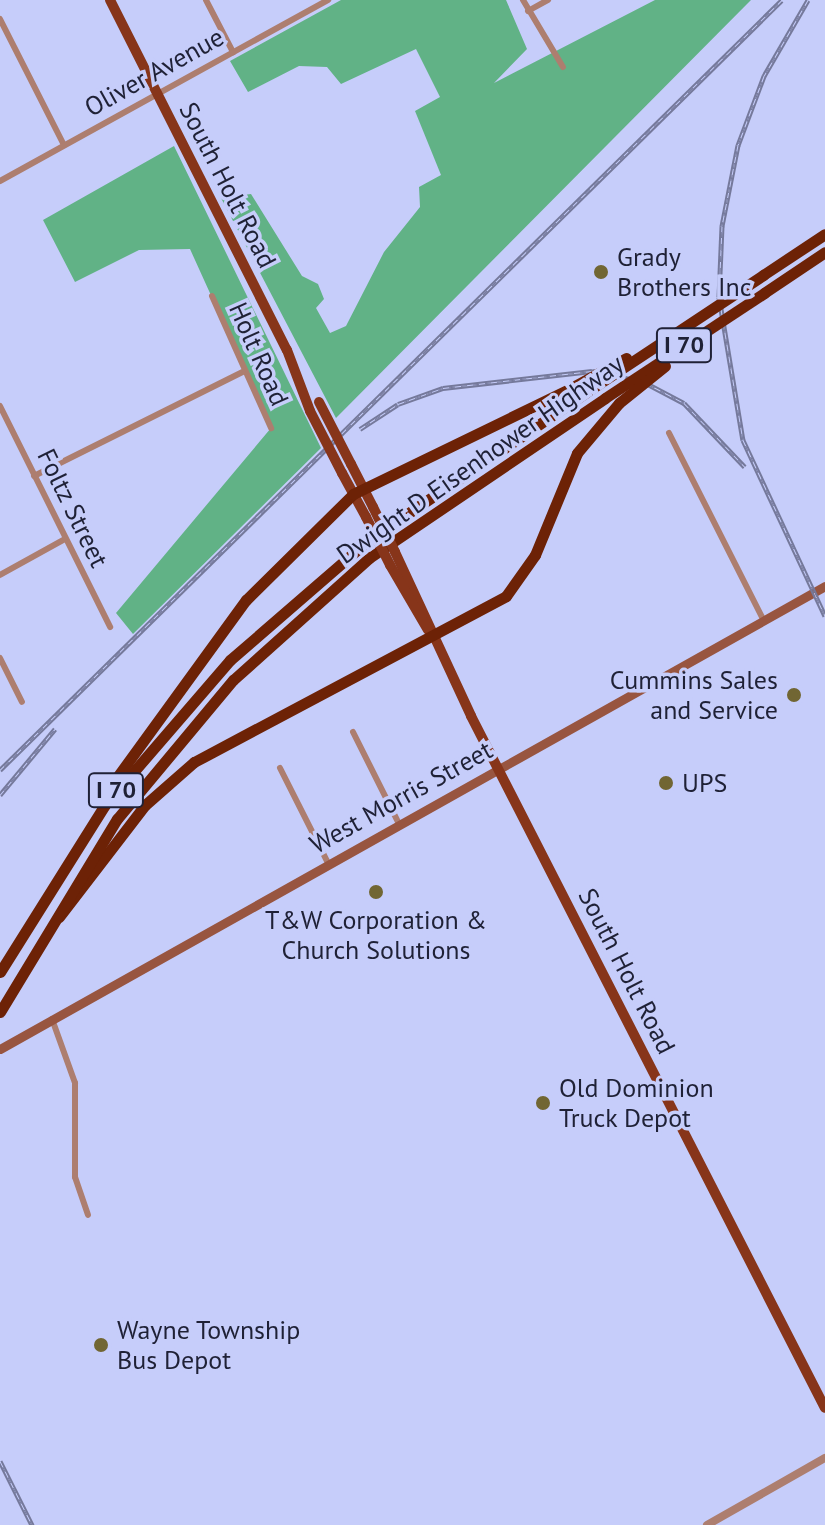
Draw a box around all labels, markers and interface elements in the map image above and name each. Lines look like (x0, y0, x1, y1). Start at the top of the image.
street label: Oliver Avenue (79, 21, 229, 123)
street label: South Holt Road (173, 97, 283, 273)
place label: Grady Brothers Inc (617, 241, 751, 302)
marker: Grady Brothers Inc (592, 263, 610, 281)
street label: Holt Road (222, 298, 296, 410)
road number: I 70 (654, 325, 714, 365)
street label: Dwight D Eisenhower Highway (331, 348, 629, 570)
street label: Foltz Street (31, 443, 115, 573)
place label: Cummins Sales and Service (610, 664, 778, 726)
marker: Cummins Sales and Service (785, 686, 803, 704)
street label: West Morris Street (304, 734, 498, 860)
place label: UPS (682, 767, 727, 799)
road number: I 70 (86, 770, 146, 810)
marker: UPS (657, 774, 675, 792)
marker: T&W Corporation & Church Solutions (367, 883, 385, 901)
street label: South Holt Road (572, 883, 682, 1059)
place label: T&W Corporation & Church Solutions (265, 904, 487, 966)
place label: Old Dominion Truck Depot (559, 1072, 714, 1134)
marker: Old Dominion Truck Depot (534, 1094, 552, 1112)
place label: Wayne Township Bus Depot (117, 1314, 301, 1376)
marker: Wayne Township Bus Depot (92, 1336, 110, 1354)

